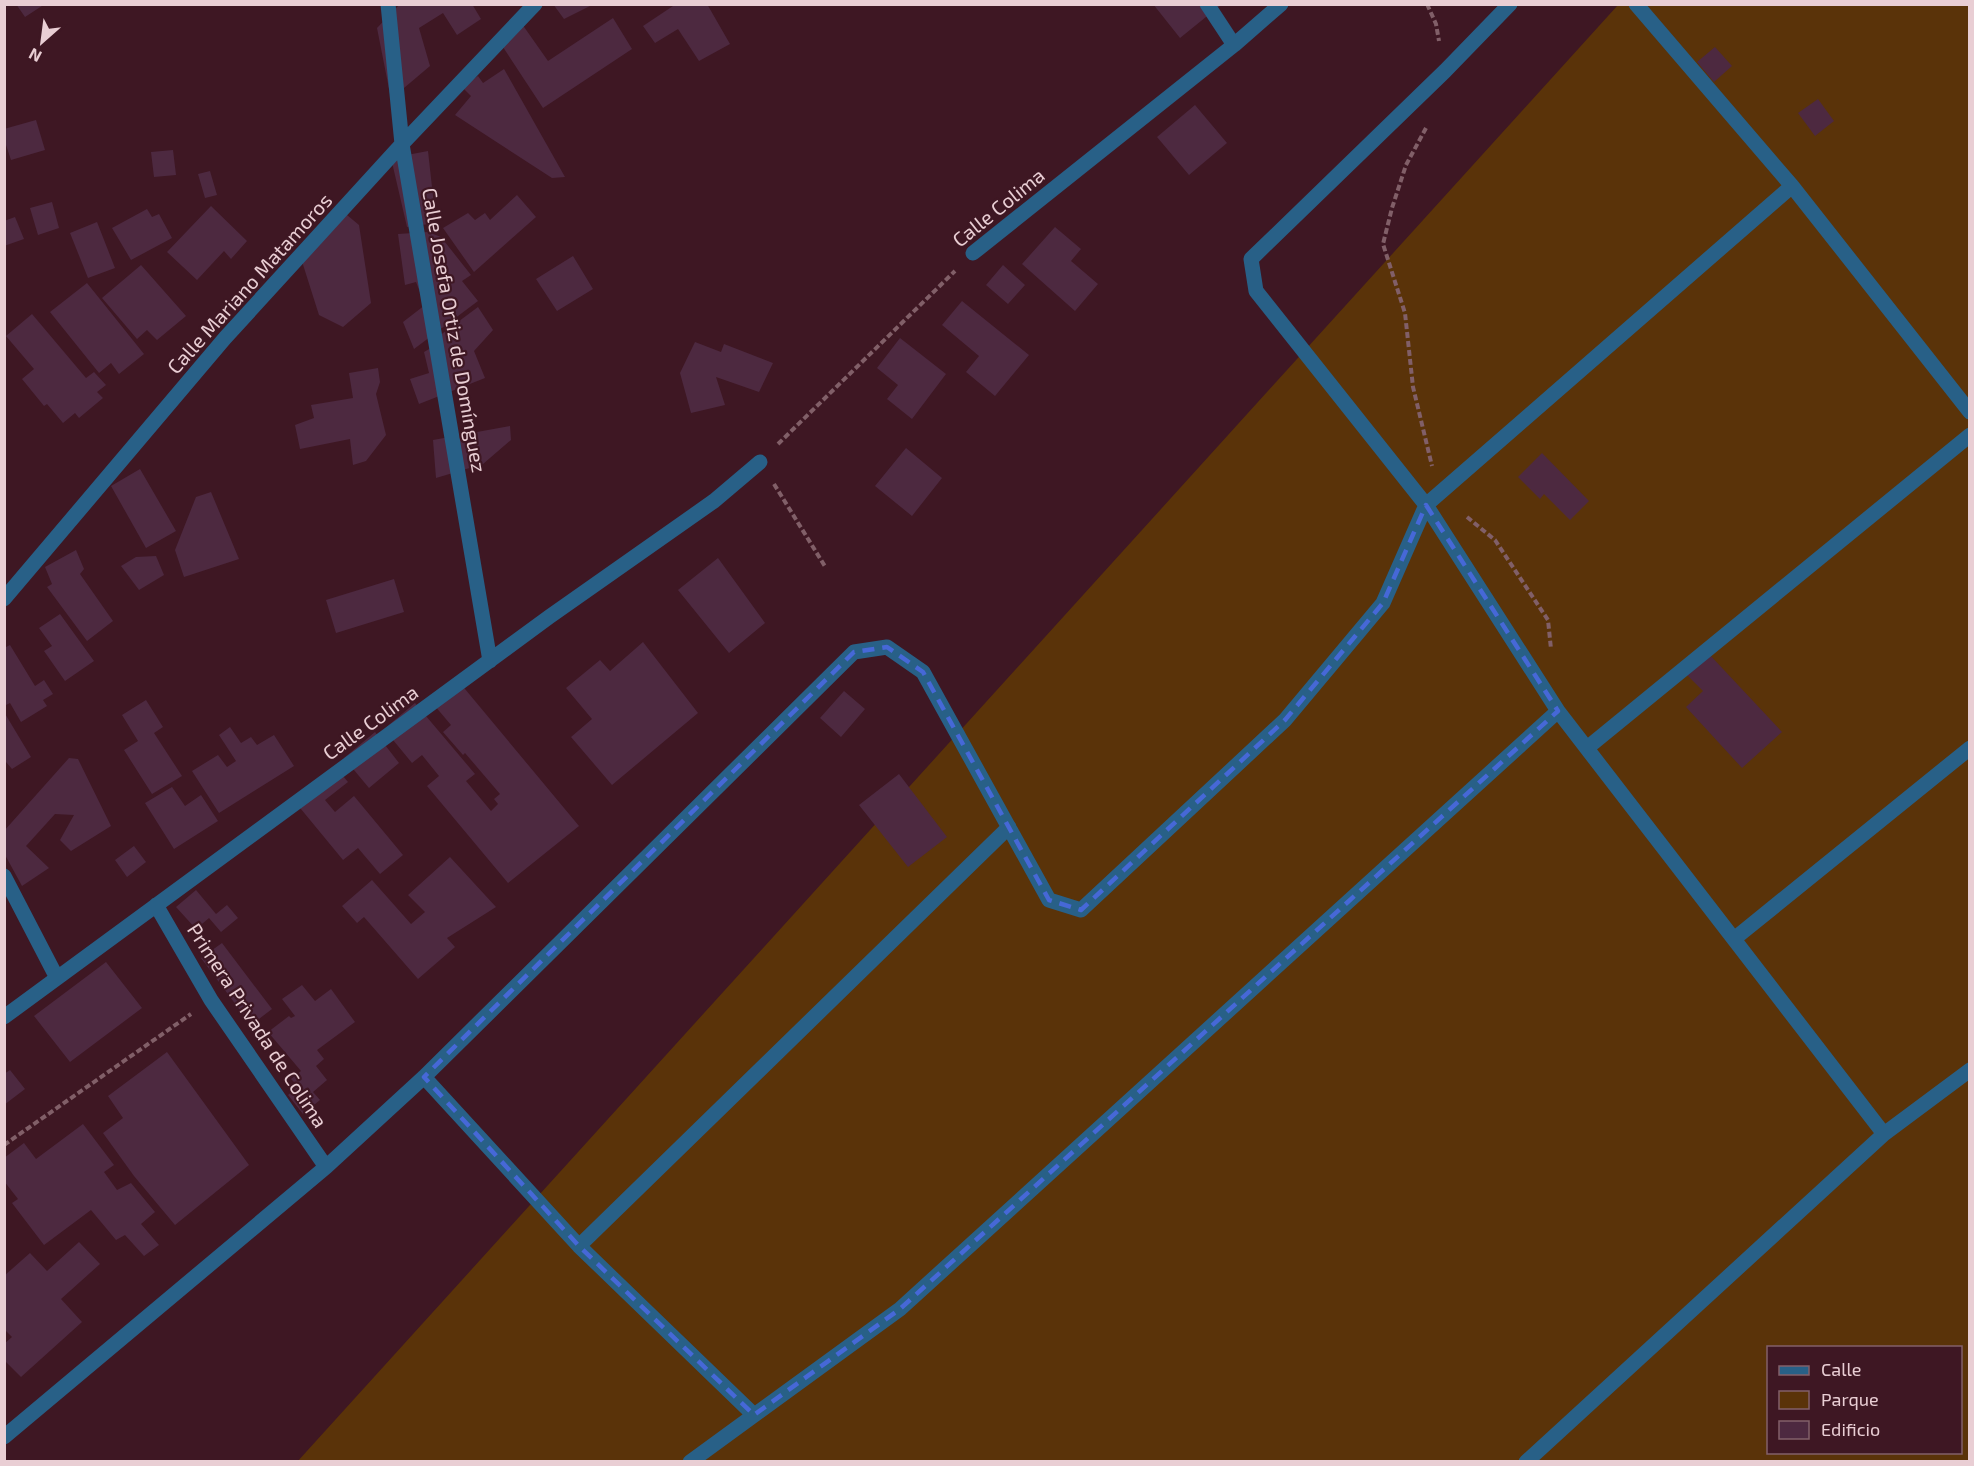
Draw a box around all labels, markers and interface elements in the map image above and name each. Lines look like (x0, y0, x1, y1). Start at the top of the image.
north arrow (12, 12, 72, 72)
text: N (25, 45, 44, 67)
street label: Calle Colima (947, 163, 1049, 251)
street label: Calle Josefa Ortiz de Domínguez (418, 186, 492, 474)
street label: Calle Mariano Matamoros (162, 188, 336, 378)
street label: Calle Colima (318, 679, 422, 765)
street label: Primera Privada de Colima (183, 918, 333, 1132)
legend (1767, 1346, 1962, 1454)
text: Calle (1821, 1358, 1862, 1380)
text: Parque (1821, 1388, 1879, 1410)
text: Edificio (1821, 1418, 1880, 1440)

